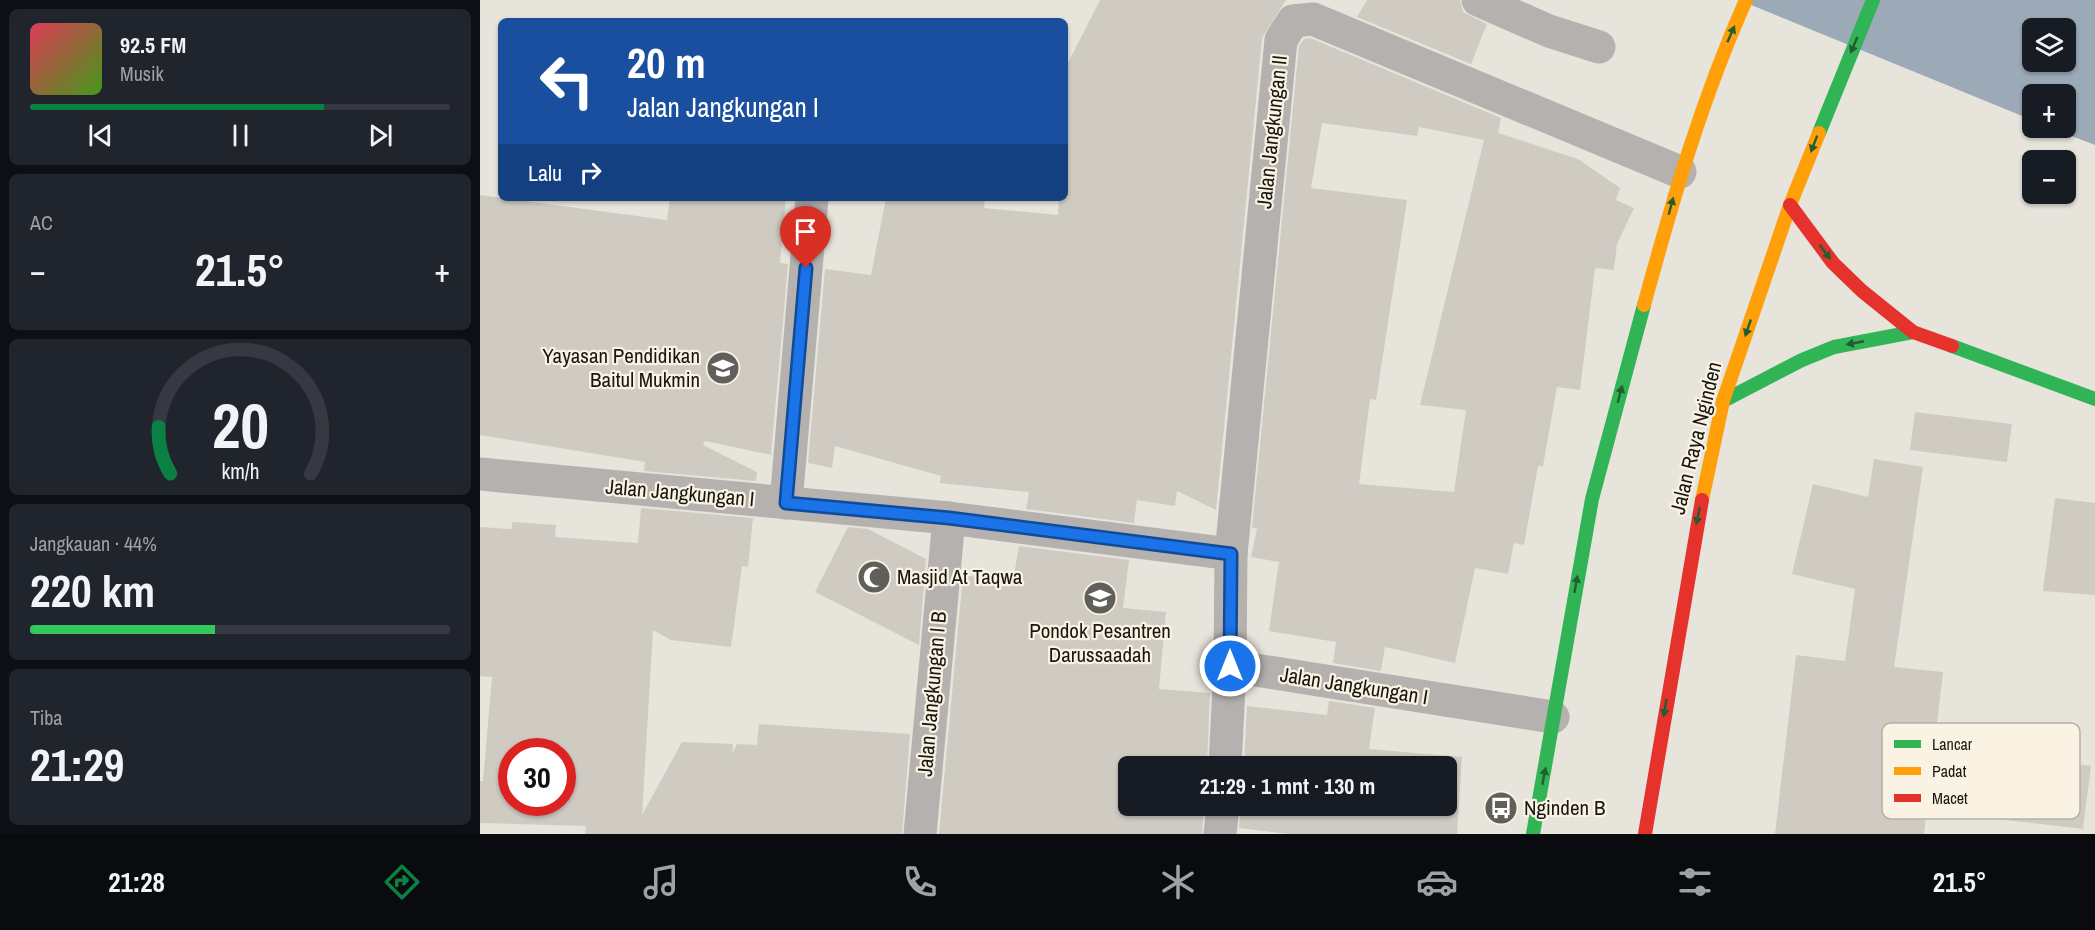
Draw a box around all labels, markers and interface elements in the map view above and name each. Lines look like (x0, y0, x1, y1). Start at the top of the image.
map controls (2022, 18, 2076, 204)
button: layers (2022, 18, 2076, 72)
one-way arrow (1727, 25, 1736, 42)
text: 92.5 FM (120, 30, 186, 60)
text: 20 m (627, 35, 706, 91)
one-way arrow (1849, 36, 1858, 54)
icon: left (528, 42, 606, 120)
street label: Jalan Jangkungan II (1249, 54, 1294, 210)
text: Musik (120, 60, 164, 87)
button: + (2022, 84, 2076, 138)
text: Jalan Jangkungan I (627, 89, 819, 125)
icon: previous (84, 119, 117, 152)
icon: pause (224, 119, 257, 152)
icon: next (364, 119, 397, 152)
one-way arrow (1808, 136, 1818, 154)
button: − (2022, 150, 2076, 204)
icon: right (574, 156, 607, 189)
text: Lalu (528, 158, 562, 188)
one-way arrow (1667, 197, 1676, 215)
pin (780, 206, 831, 268)
text: AC (30, 209, 53, 236)
icon: arrive (789, 215, 822, 248)
text: 21.5° (195, 239, 285, 300)
one-way arrow (1819, 243, 1831, 259)
text: − (30, 248, 46, 292)
text: + (434, 248, 450, 292)
one-way arrow (1742, 319, 1752, 337)
one-way arrow (1846, 339, 1865, 348)
place label: Yayasan Pendidikan Baitul Mukmin (542, 341, 700, 394)
school or university icon: Yayasan Pendidikan Baitul Mukmin (705, 350, 741, 386)
street label: Jalan Raya Nginden (1663, 359, 1728, 517)
text: 20 (212, 383, 268, 467)
one-way arrow (1616, 385, 1626, 404)
text: km/h (221, 457, 259, 486)
street label: Jalan Jangkungan I (604, 472, 756, 513)
one-way arrow (1692, 507, 1702, 525)
text: Jangkauan · 44% (30, 530, 157, 557)
mosque icon: Masjid At Taqwa (856, 559, 892, 595)
text: 220 km (30, 560, 155, 621)
place label: Masjid At Taqwa (897, 562, 1023, 591)
one-way arrow (1572, 575, 1581, 594)
school or university icon: Pondok Pesantren Darussaadah (1082, 580, 1118, 616)
street label: Jalan Jangkungan I B (910, 610, 953, 778)
place label: Pondok Pesantren Darussaadah (1029, 616, 1171, 669)
position arrow (1198, 634, 1262, 698)
street label: Jalan Jangkungan I (1278, 660, 1430, 712)
one-way arrow (1661, 699, 1670, 718)
text: Tiba (30, 704, 62, 731)
legend (1882, 723, 2080, 819)
text: Lancar (1932, 733, 1973, 755)
text: 21:29 (30, 734, 124, 795)
speed limit sign: 30 (498, 738, 576, 816)
text: Padat (1932, 760, 1967, 782)
one-way arrow (1540, 767, 1549, 786)
text: 21:29 · 1 mnt · 130 m (1200, 771, 1375, 801)
text: Macet (1932, 787, 1968, 809)
bus stop icon: Nginden B (1483, 790, 1519, 826)
place label: Nginden B (1524, 793, 1605, 822)
icon: directions (381, 861, 423, 903)
icon: music (640, 861, 682, 903)
icon: phone (899, 861, 941, 903)
icon: climate (1157, 861, 1199, 903)
icon: car (1416, 861, 1458, 903)
icon: filters (1674, 861, 1716, 903)
text: 21:28 (108, 864, 165, 900)
text: 21.5° (1933, 864, 1987, 900)

